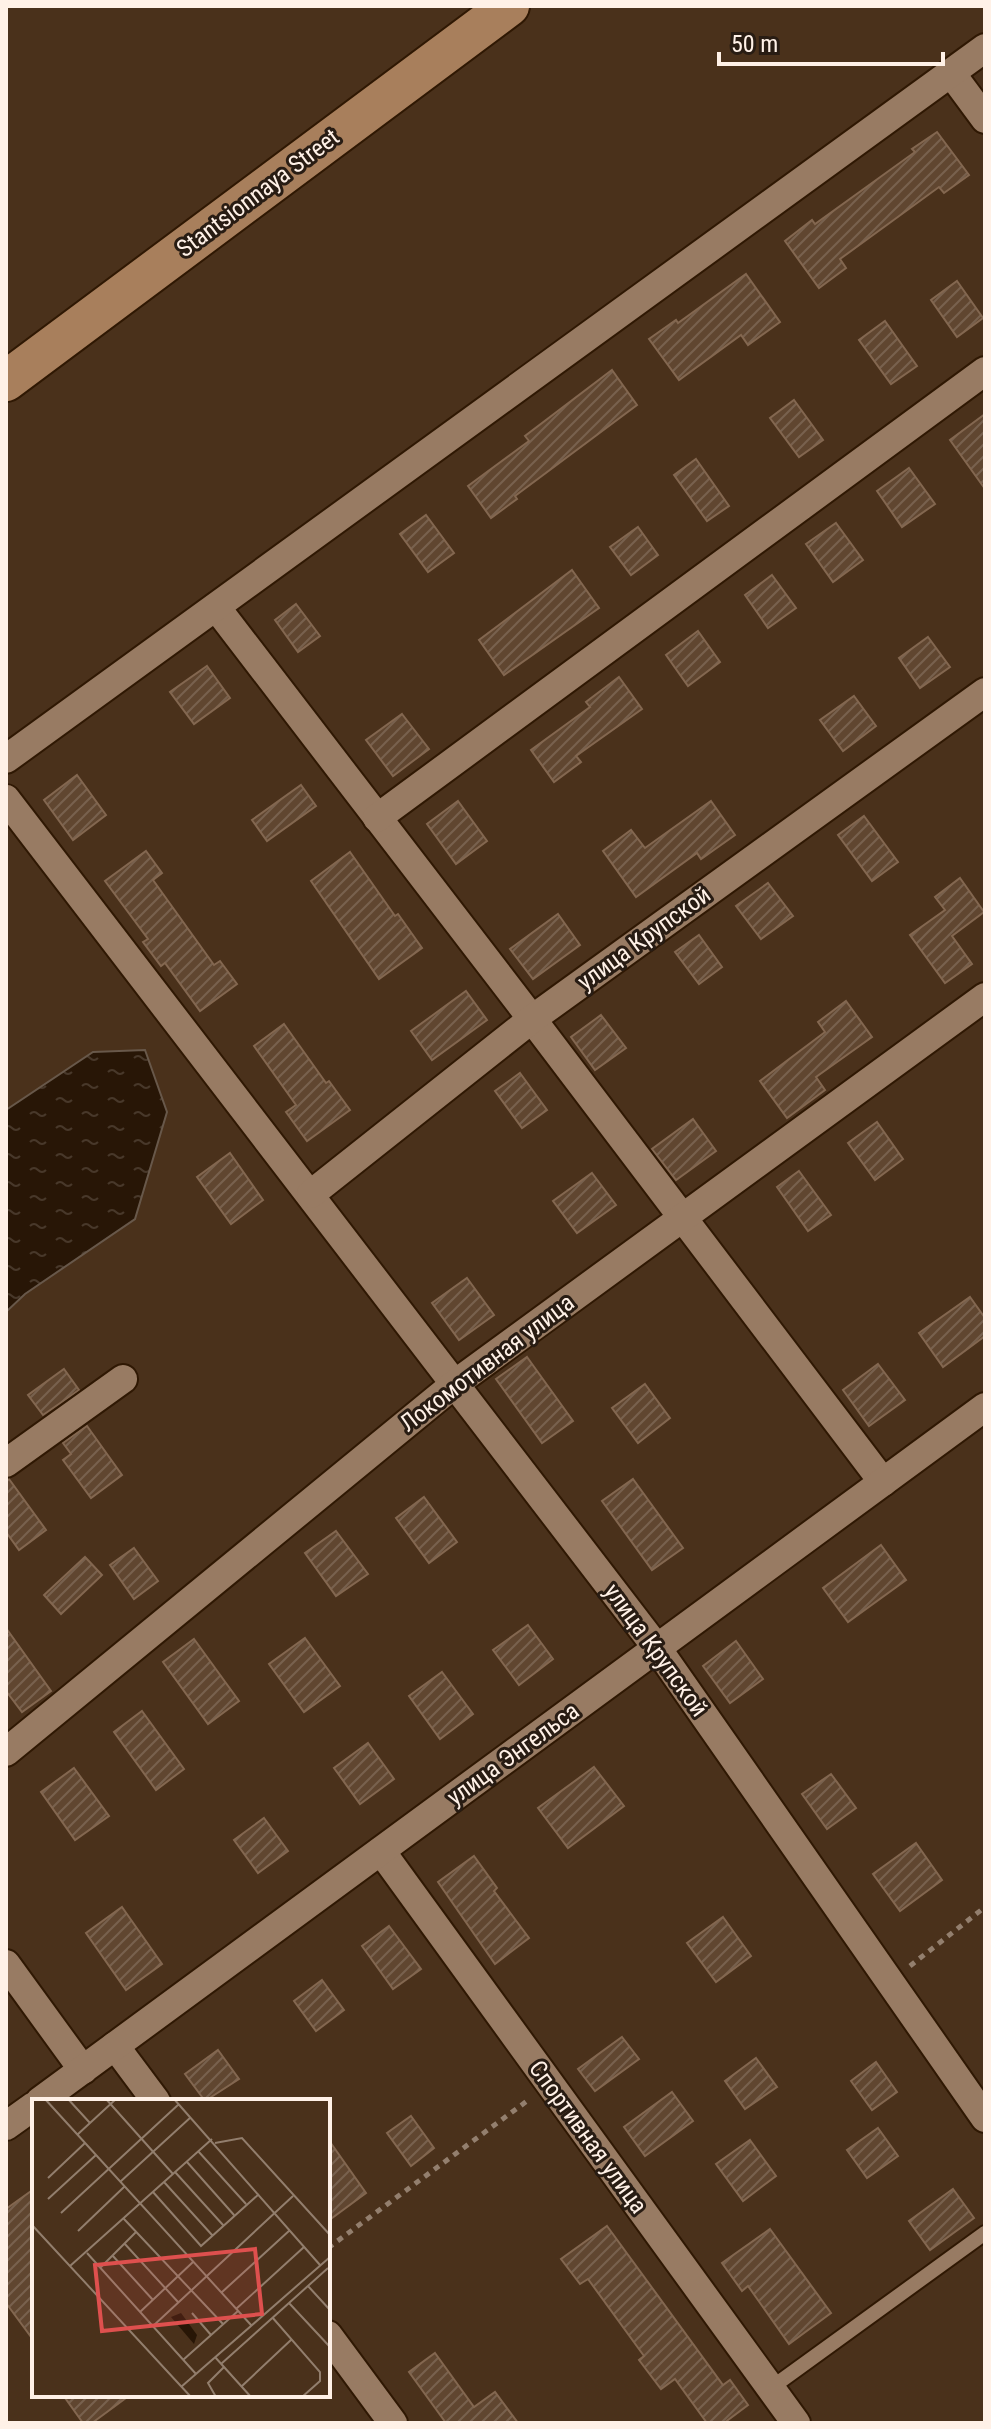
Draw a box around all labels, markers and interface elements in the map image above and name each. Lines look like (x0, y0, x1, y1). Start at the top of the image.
scale bar (719, 16, 943, 66)
text: 50 m (731, 30, 778, 58)
street label: Stantsionnaya Street (171, 123, 345, 263)
street label: улица Крупской (572, 880, 716, 996)
street label: Локомотивная улица (394, 1288, 580, 1438)
street label: улица Крупской (598, 1578, 714, 1722)
street label: улица Энгельса (442, 1697, 584, 1811)
street label: Спортивная улица (523, 2055, 653, 2219)
inset map (32, 2099, 330, 2397)

